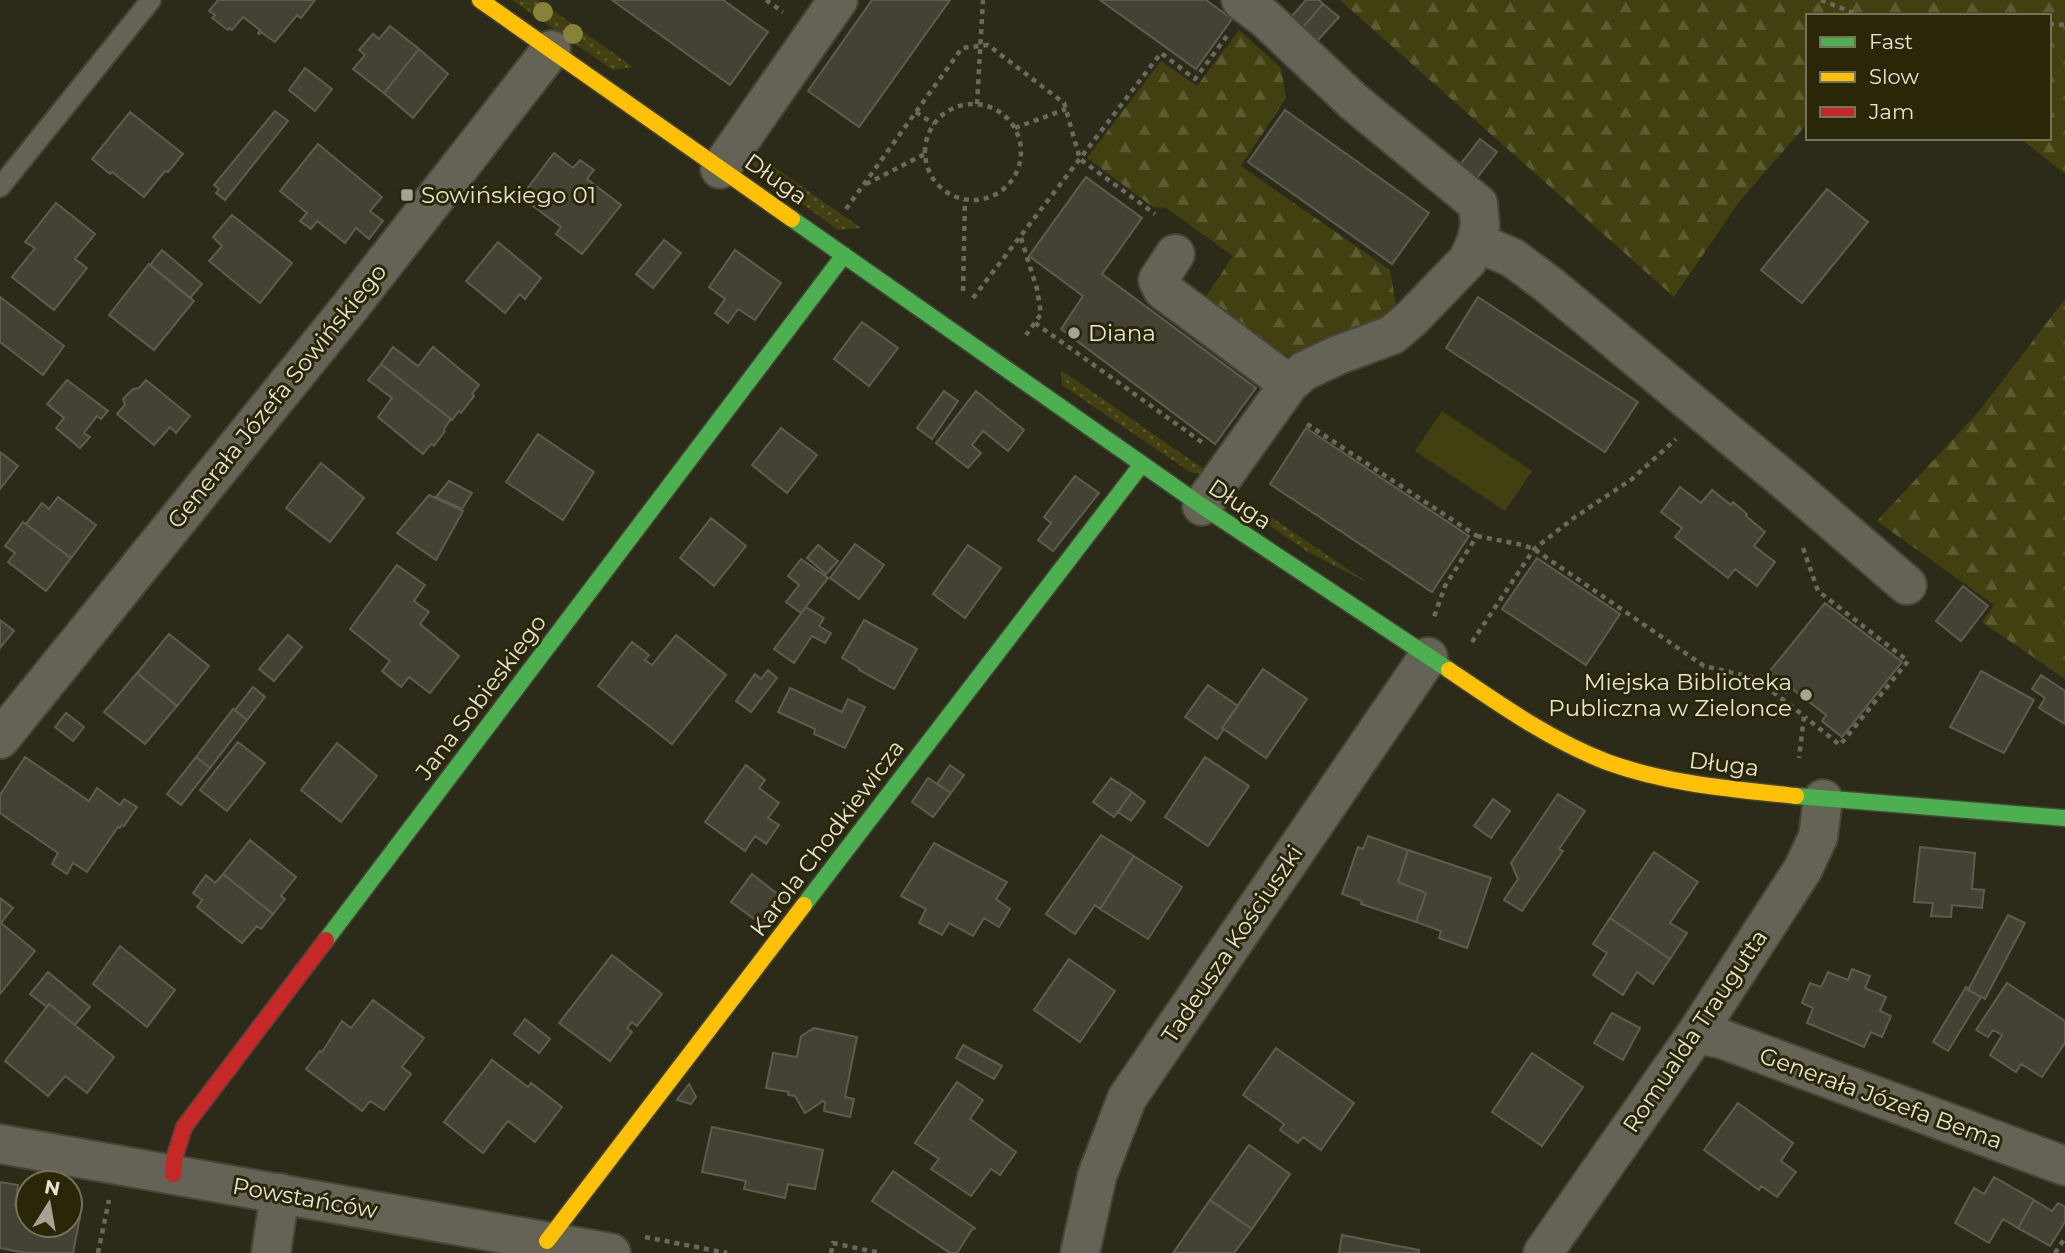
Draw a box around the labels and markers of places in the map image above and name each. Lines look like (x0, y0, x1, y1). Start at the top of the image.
place label: Sowińskiego 01 (421, 181, 596, 209)
marker: Sowińskiego 01 (399, 187, 415, 203)
place label: Diana (1088, 319, 1156, 347)
marker: Diana (1066, 325, 1082, 341)
place label: Miejska Biblioteka Publiczna w Zielonce (1548, 668, 1792, 722)
marker: Miejska Biblioteka Publiczna w Zielonce (1798, 687, 1814, 703)

